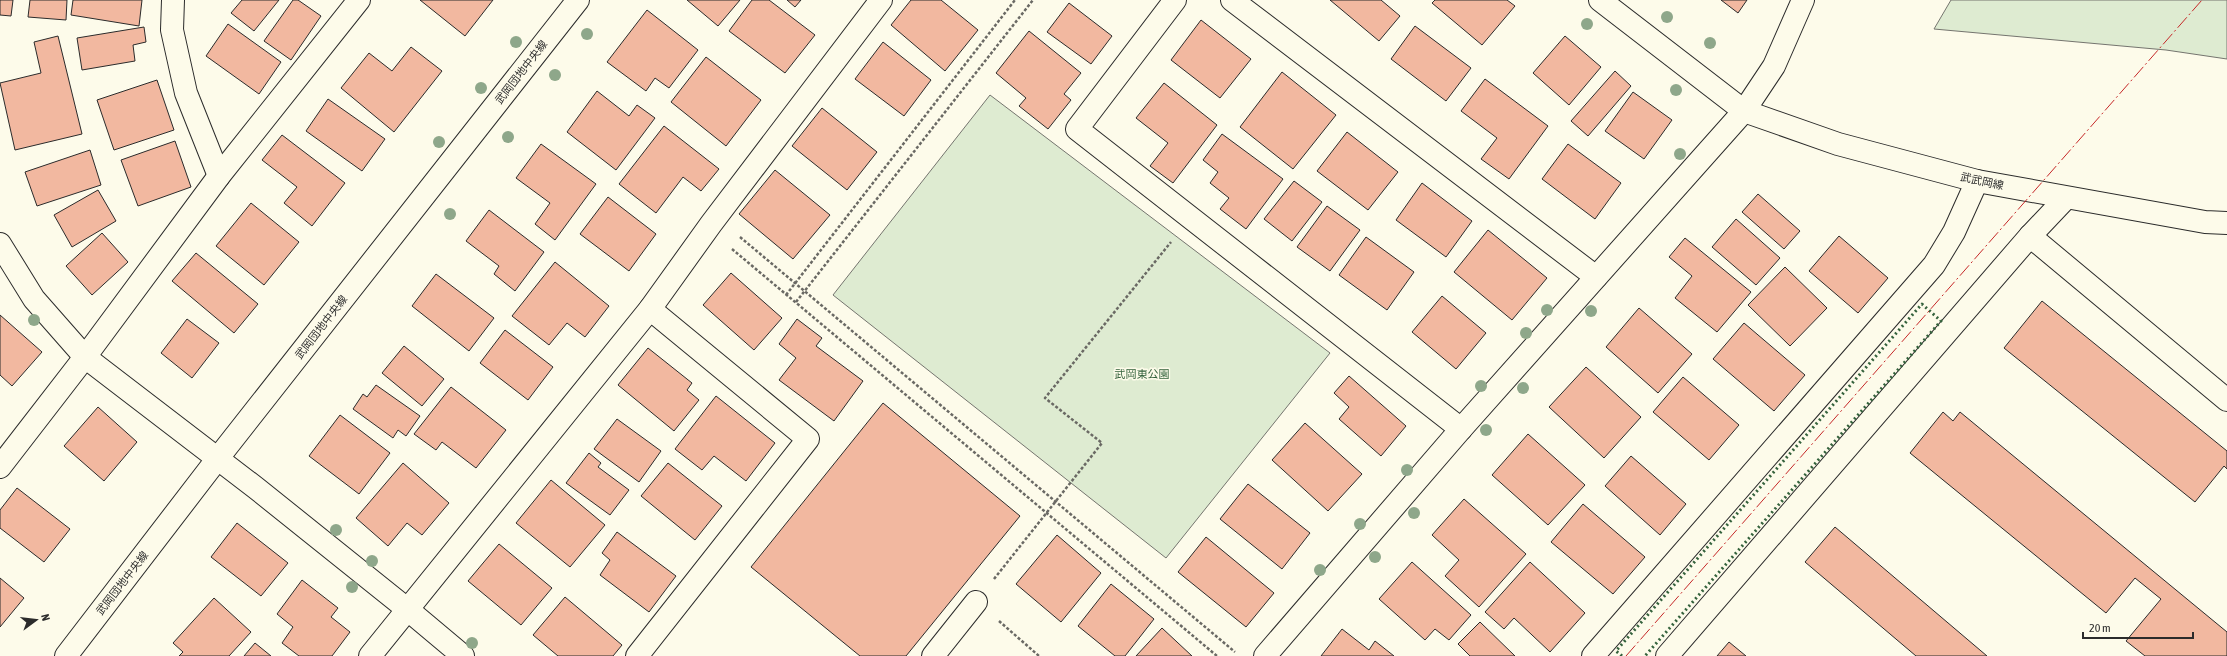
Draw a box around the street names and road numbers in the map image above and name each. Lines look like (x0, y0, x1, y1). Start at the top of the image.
street label: 武岡団地中央線 (493, 38, 549, 106)
street label: 武武岡線 (1959, 171, 2005, 191)
street label: 武岡団地中央線 (293, 293, 349, 361)
street label: 武岡団地中央線 (94, 549, 150, 617)

